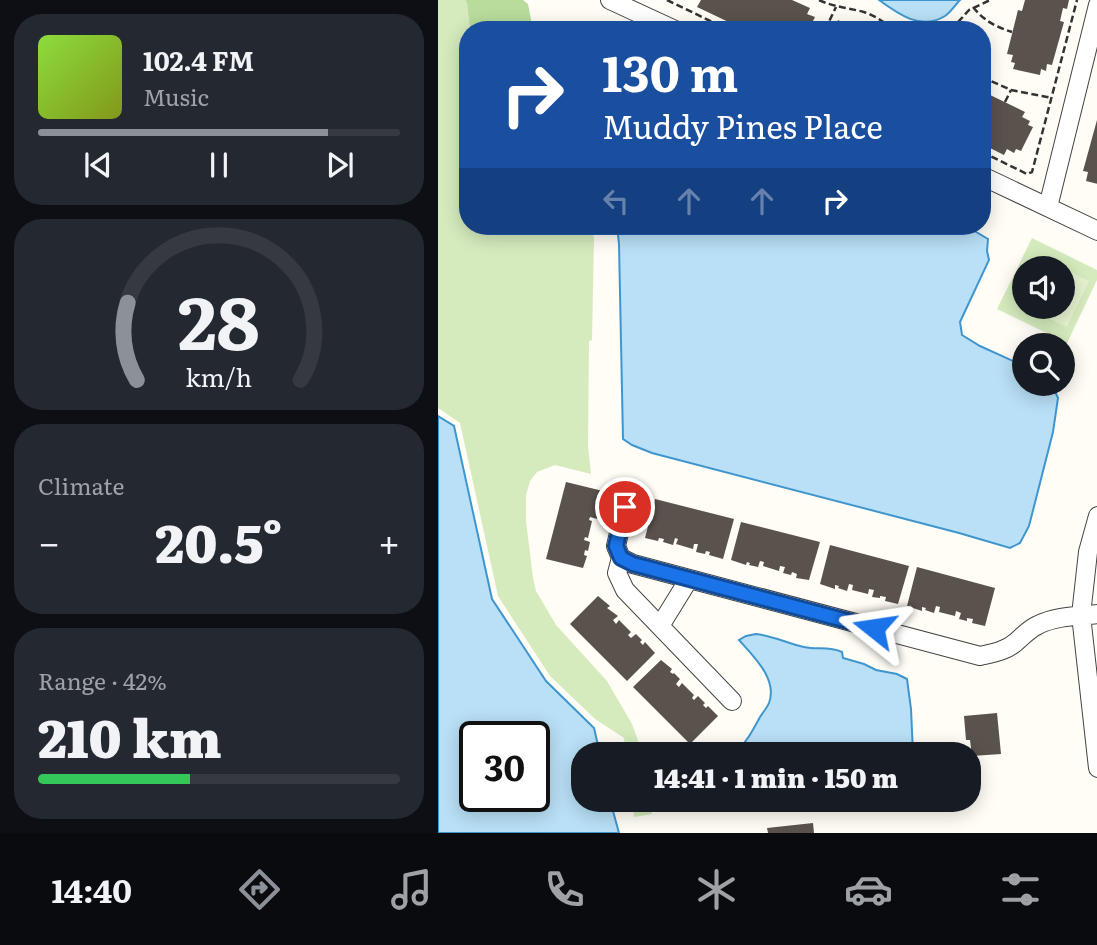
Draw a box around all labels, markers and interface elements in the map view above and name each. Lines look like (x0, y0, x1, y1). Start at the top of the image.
text: 130 m (602, 34, 738, 107)
text: 102.4 FM (143, 40, 254, 79)
icon: right (487, 49, 578, 140)
text: Music (143, 79, 209, 113)
text: Muddy Pines Place (602, 101, 883, 149)
icon: previous (79, 146, 117, 184)
icon: pause (200, 146, 238, 184)
icon: next (321, 146, 359, 184)
icon: left (597, 182, 635, 220)
icon: ahead (670, 182, 708, 220)
icon: ahead (743, 182, 781, 220)
icon: right (816, 182, 854, 220)
map controls (1012, 256, 1075, 396)
button: sound (1012, 256, 1075, 319)
text: 28 (178, 265, 260, 373)
button: search (1012, 333, 1075, 396)
text: km/h (186, 358, 252, 395)
text: Climate (38, 468, 124, 502)
pin (595, 477, 655, 537)
icon: arrive (606, 488, 644, 526)
text: 20.5° (155, 502, 283, 579)
text: − (38, 512, 60, 569)
text: + (378, 512, 400, 569)
position arrow (837, 591, 911, 665)
text: Range · 42% (38, 663, 167, 697)
text: 210 km (38, 697, 222, 774)
speed limit sign: 30 (459, 721, 550, 812)
text: 14:41 · 1 min · 150 m (654, 757, 898, 796)
text: 14:40 (52, 865, 132, 913)
icon: directions (235, 865, 284, 914)
icon: music (387, 865, 436, 914)
icon: phone (540, 865, 589, 914)
icon: climate (692, 865, 741, 914)
icon: car (844, 865, 893, 914)
icon: filters (996, 865, 1045, 914)

